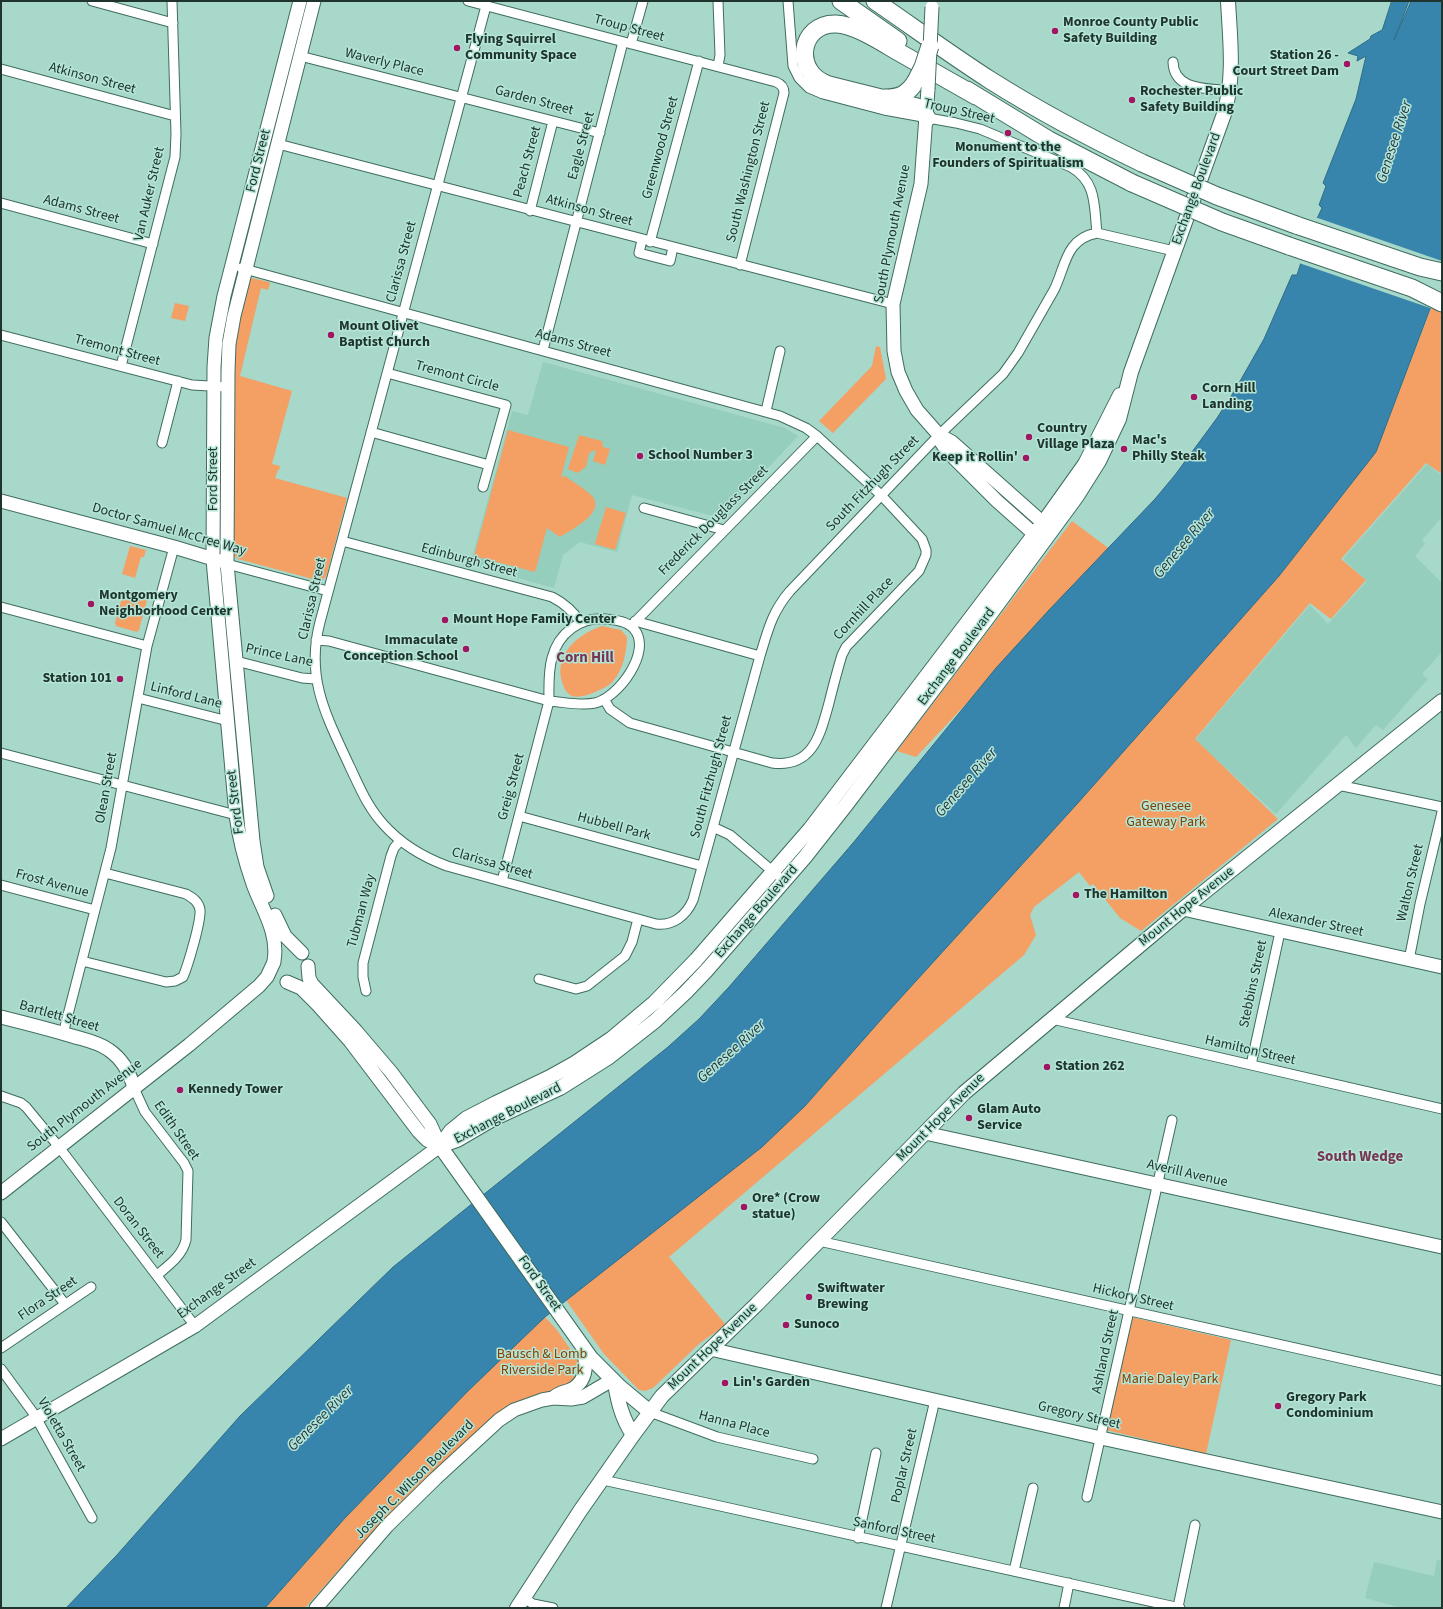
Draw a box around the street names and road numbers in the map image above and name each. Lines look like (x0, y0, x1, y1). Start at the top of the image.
street label: Troup Street (592, 12, 666, 46)
street label: Waverly Place (343, 45, 425, 81)
street label: Atkinson Street (47, 59, 137, 99)
street label: Garden Street (493, 82, 575, 120)
street label: Greenwood Street (639, 95, 683, 201)
street label: Troup Street (922, 96, 996, 128)
street label: South Washington Street (723, 100, 775, 244)
street label: Eagle Street (565, 110, 599, 182)
street label: Peach Street (510, 124, 546, 200)
street label: Ford Street (243, 128, 275, 194)
street label: Exchange Boulevard (1169, 131, 1225, 247)
street label: Van Auker Street (131, 145, 169, 243)
street label: South Plymouth Avenue (871, 163, 915, 305)
street label: Atkinson Street (544, 191, 634, 231)
street label: Adams Street (41, 192, 121, 228)
street label: Clarissa Street (383, 219, 421, 305)
street label: Adams Street (533, 326, 613, 362)
street label: Tremont Street (72, 332, 162, 370)
street label: Tremont Circle (413, 358, 501, 396)
street label: South Fitzhugh Street (823, 433, 923, 535)
street label: Ford Street (206, 447, 222, 511)
street label: Frederick Douglass Street (656, 463, 772, 579)
street label: Doctor Samuel McCree Way (90, 500, 248, 560)
street label: Edinburgh Street (419, 540, 519, 582)
street label: Clarissa Street (295, 556, 331, 642)
street label: Cornhill Place (830, 574, 898, 644)
street label: Exchange Boulevard (915, 605, 999, 709)
street label: Prince Lane (244, 641, 314, 671)
street label: Linford Lane (148, 679, 224, 713)
street label: South Fitzhugh Street (687, 714, 737, 840)
street label: Olean Street (92, 751, 122, 825)
street label: Greig Street (495, 752, 529, 822)
street label: Ford Street (224, 769, 248, 835)
street label: Hubbell Park (575, 809, 653, 845)
street label: Walton Street (1394, 843, 1428, 923)
street label: Clarissa Street (450, 844, 534, 884)
street label: Exchange Boulevard (712, 862, 802, 962)
street label: Mount Hope Avenue (1136, 863, 1238, 951)
street label: Frost Avenue (14, 866, 90, 902)
street label: Tubman Way (344, 872, 380, 950)
street label: Alexander Street (1267, 905, 1365, 941)
street label: Stebbins Street (1237, 939, 1271, 1029)
street label: Bartlett Street (17, 998, 101, 1036)
street label: Hamilton Street (1203, 1032, 1297, 1070)
street label: South Plymouth Avenue (24, 1056, 146, 1156)
street label: Mount Hope Avenue (893, 1070, 989, 1166)
street label: Exchange Boulevard (452, 1080, 564, 1148)
street label: Edith Street (149, 1098, 203, 1164)
street label: Averill Avenue (1145, 1157, 1229, 1191)
street label: Doran Street (109, 1194, 167, 1262)
street label: Ford Street (514, 1253, 564, 1315)
street label: Exchange Street (174, 1255, 260, 1323)
street label: Flora Street (15, 1273, 81, 1325)
street label: Hickory Street (1091, 1280, 1175, 1316)
street label: Mount Hope Avenue (665, 1300, 761, 1394)
street label: Ashland Street (1089, 1309, 1123, 1395)
street label: Violetta Street (33, 1395, 89, 1475)
street label: Gregory Street (1036, 1398, 1122, 1434)
street label: Hanna Place (697, 1407, 771, 1443)
street label: Joseph C. Wilson Boulevard (352, 1417, 478, 1543)
street label: Poplar Street (888, 1427, 922, 1505)
street label: Sanford Street (851, 1514, 937, 1548)

